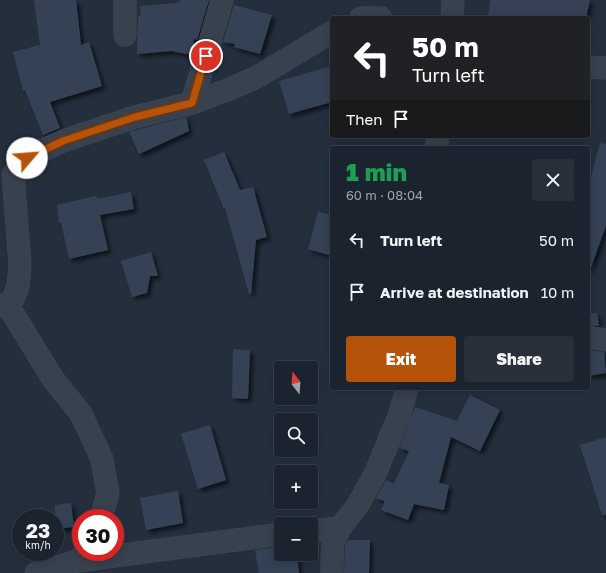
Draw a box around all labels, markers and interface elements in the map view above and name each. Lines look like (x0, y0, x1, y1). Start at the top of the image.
text: 50 m (412, 30, 479, 63)
icon: left (346, 32, 398, 84)
pin (189, 39, 223, 73)
icon: arrive (195, 45, 217, 67)
text: Turn left (412, 64, 485, 86)
icon: arrive (390, 108, 412, 130)
text: Then (346, 110, 382, 128)
position arrow (6, 137, 48, 179)
text: 1 min (346, 157, 407, 186)
button: close (532, 159, 574, 201)
text: 60 m · 08:04 (346, 187, 423, 203)
icon: left (346, 229, 368, 251)
text: Turn left (380, 231, 442, 249)
text: 50 m (539, 231, 574, 249)
icon: arrive (346, 281, 368, 303)
text: Arrive at destination (380, 283, 529, 301)
text: 10 m (541, 283, 574, 301)
button: Exit (346, 336, 456, 382)
button: Share (464, 336, 574, 382)
north arrow (274, 361, 318, 405)
map controls (274, 361, 318, 561)
button: search (274, 413, 318, 457)
button: + (274, 465, 318, 509)
speed limit sign: 30 (72, 509, 124, 561)
button: − (274, 517, 318, 561)
text: 23 (26, 518, 50, 542)
text: km/h (25, 539, 51, 551)

